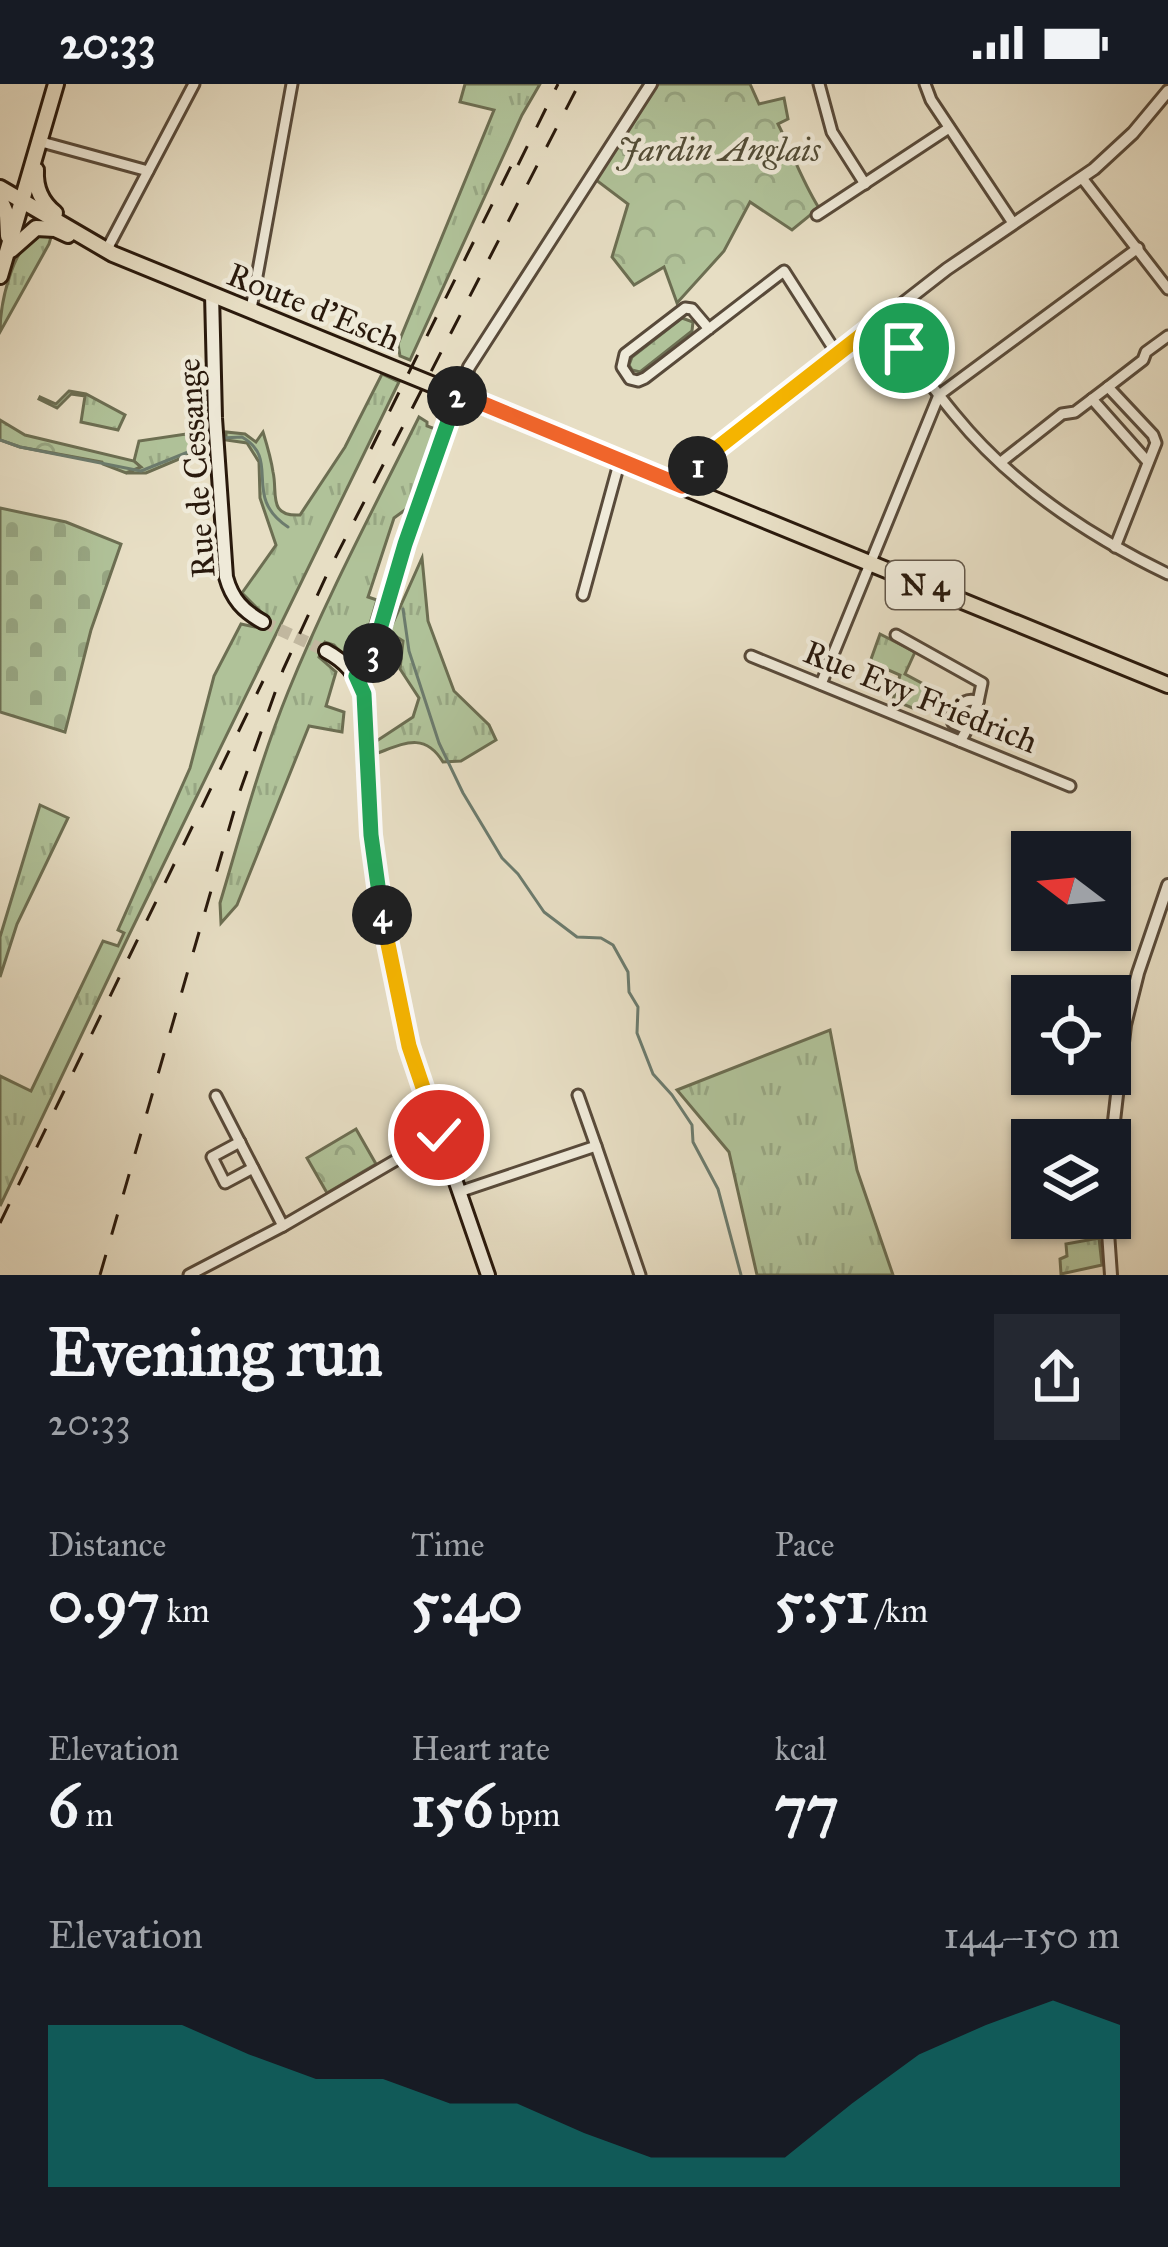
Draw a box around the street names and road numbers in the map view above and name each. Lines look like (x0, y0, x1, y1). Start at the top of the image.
street label: Route d'Esch (221, 254, 406, 360)
street label: Rue de Cessange (168, 357, 224, 579)
road number: N 4 (886, 561, 964, 609)
street label: Rue Evy Friedrich (798, 632, 1043, 762)

